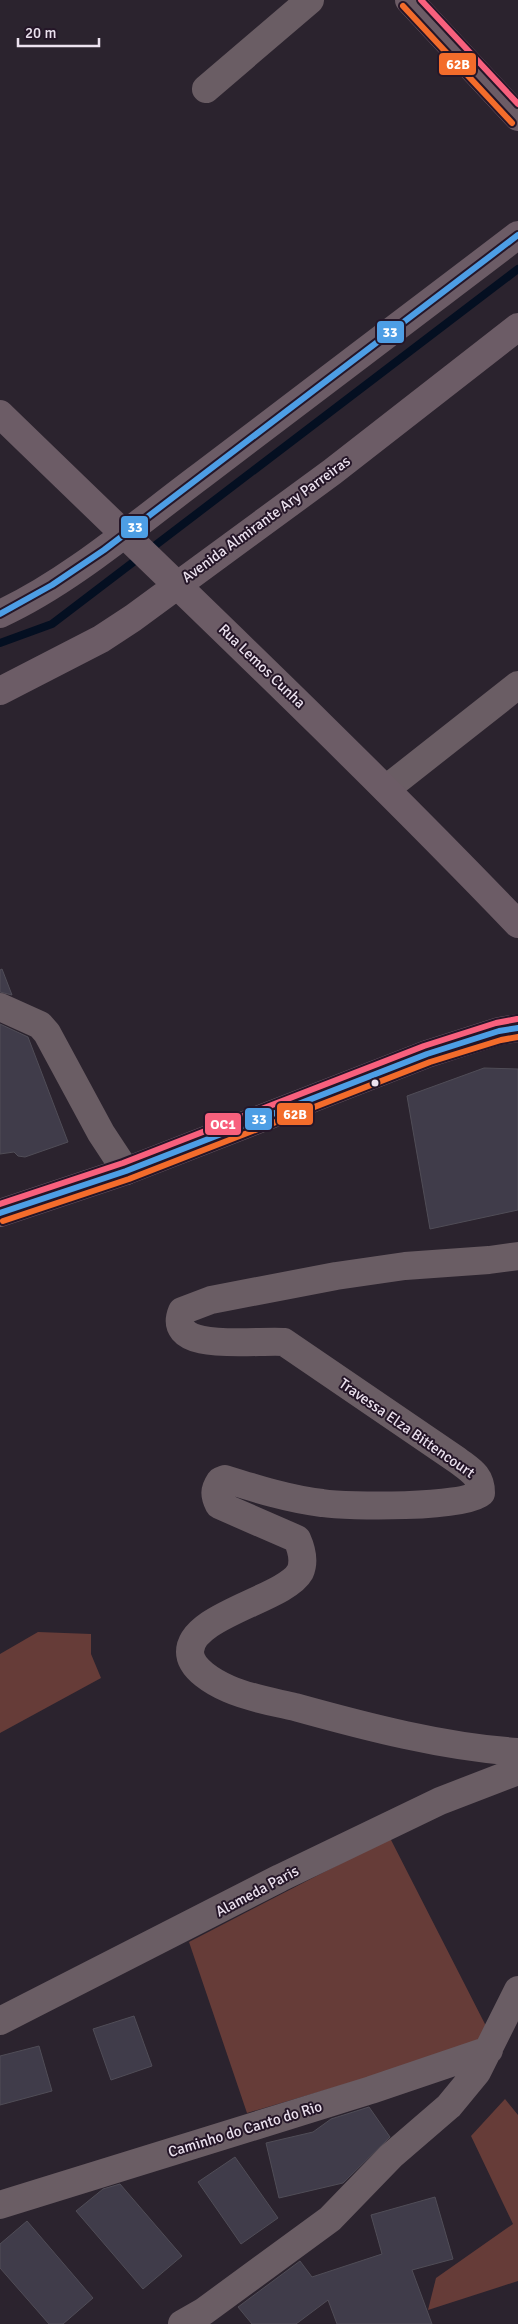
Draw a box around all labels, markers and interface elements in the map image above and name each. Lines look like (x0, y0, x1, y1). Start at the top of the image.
scale bar (18, 15, 99, 47)
text: 20 m (25, 24, 56, 42)
line badge: 62B (438, 52, 477, 76)
text: 62B (446, 56, 470, 73)
line badge: 33 (376, 320, 405, 344)
text: 33 (382, 324, 398, 341)
street label: Avenida Almirante Ary Parreiras (178, 452, 354, 586)
line badge: 33 (120, 515, 149, 539)
text: 33 (127, 519, 143, 536)
street label: Rua Lemos Cunha (215, 620, 309, 712)
unlabelled marker (370, 1078, 380, 1088)
line badge: 62B (276, 1102, 314, 1126)
text: 62B (283, 1106, 307, 1123)
line badge: 33 (244, 1107, 273, 1131)
text: 33 (251, 1111, 267, 1128)
line badge: OC1 (204, 1112, 242, 1136)
text: OC1 (210, 1116, 236, 1133)
street label: Travessa Elza Bittencourt (336, 1374, 478, 1482)
street label: Alameda Paris (212, 1861, 302, 1920)
street label: Caminho do Canto do Rio (166, 2097, 324, 2161)

